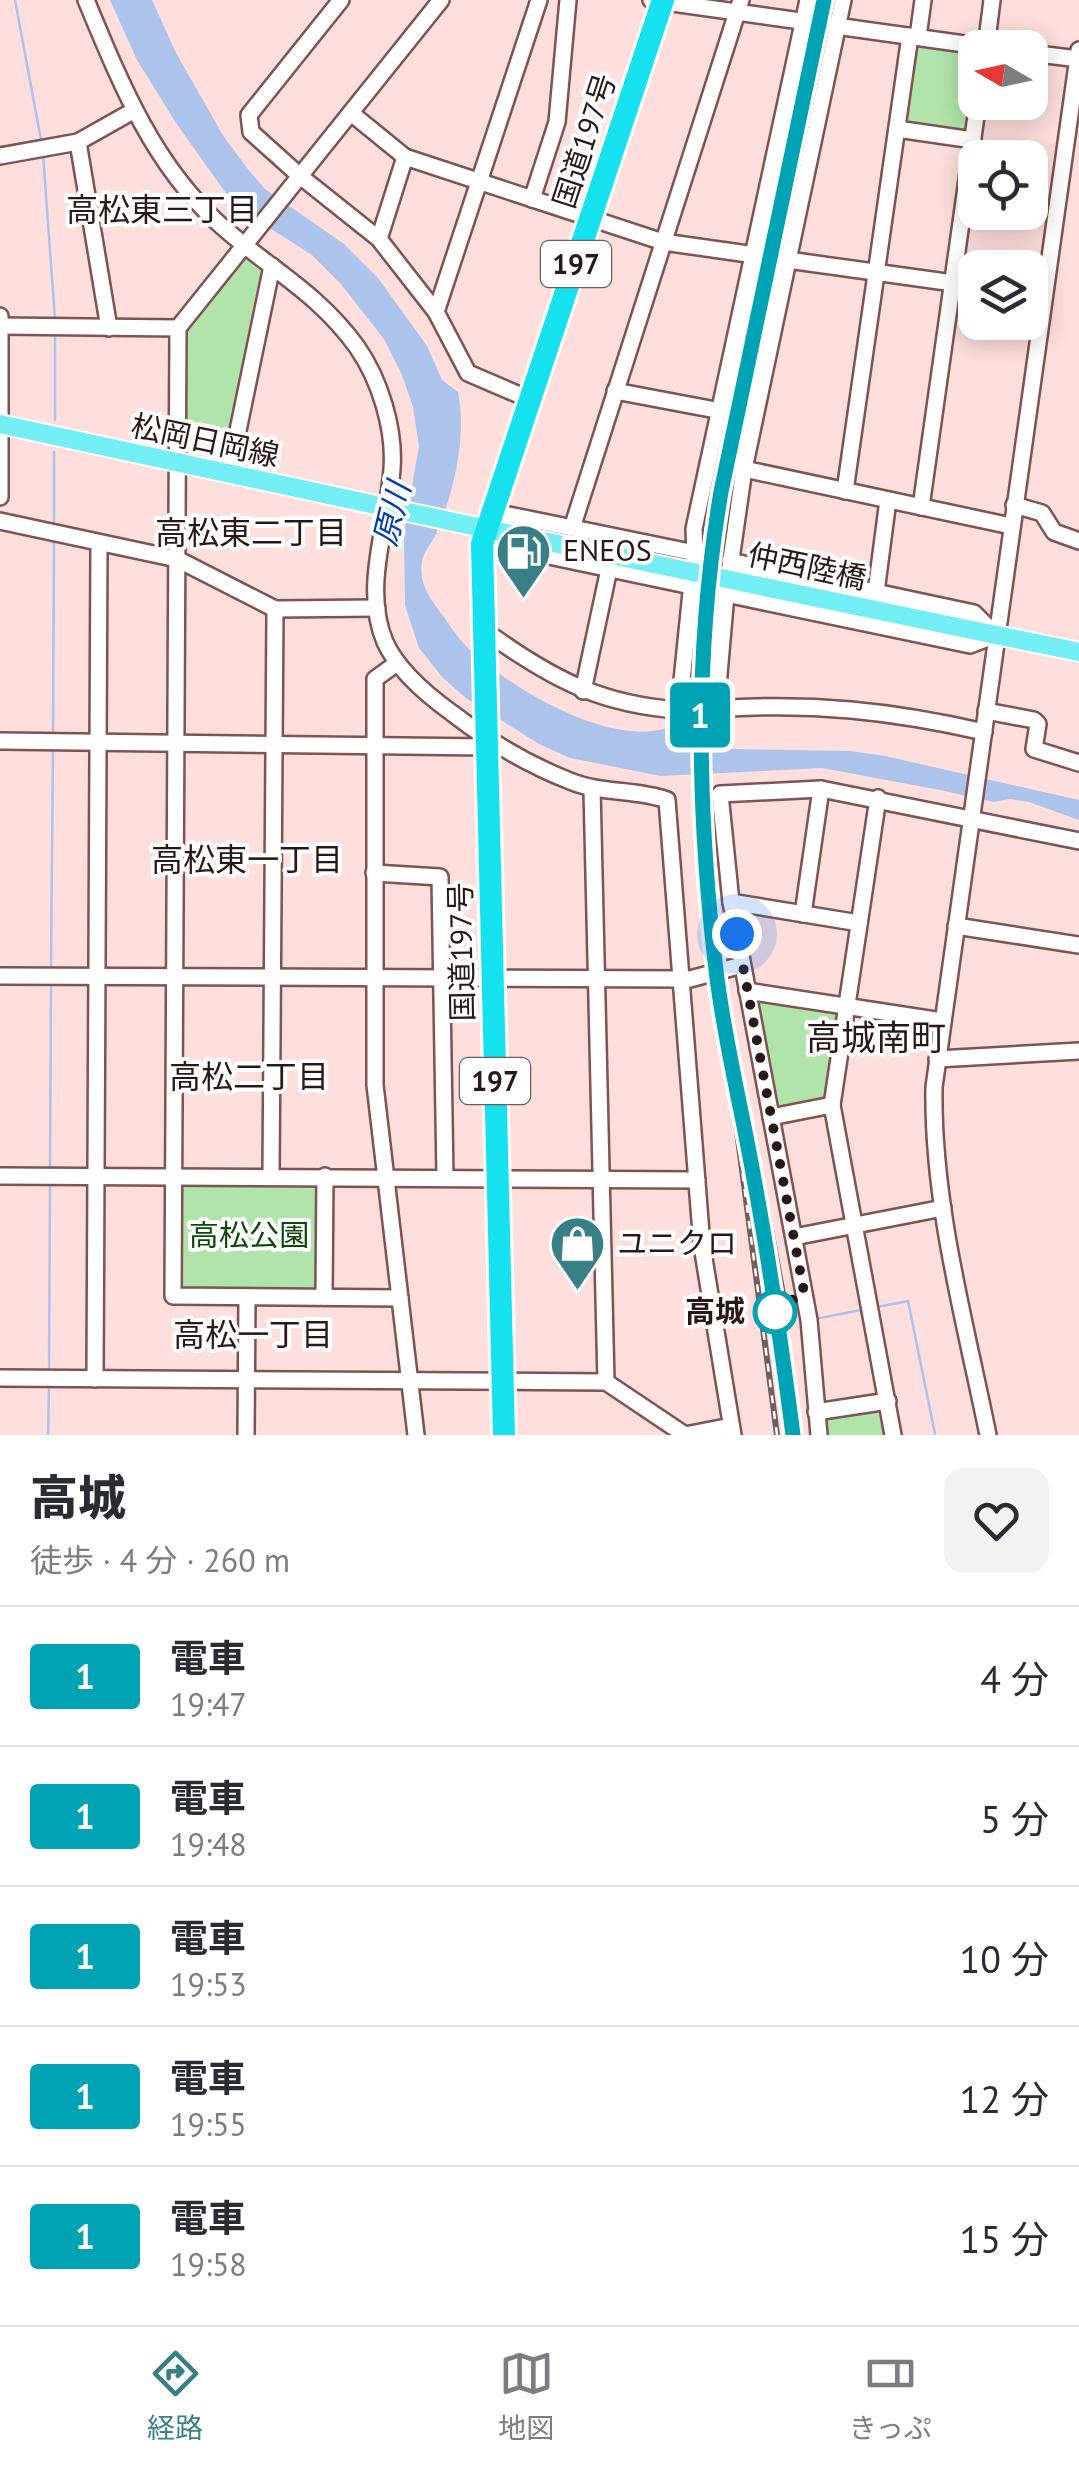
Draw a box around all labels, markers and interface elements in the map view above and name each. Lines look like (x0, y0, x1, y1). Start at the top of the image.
north arrow (958, 30, 1048, 120)
map controls (958, 30, 1048, 340)
street label: 国道197号 (544, 68, 624, 213)
button: locate (958, 140, 1048, 230)
district label: 高松東三丁目 (66, 188, 258, 230)
road number: 197 (541, 241, 611, 287)
button: layers (958, 250, 1048, 340)
street label: 松岡日岡線 (128, 405, 283, 474)
water label: 原川 (363, 475, 420, 550)
district label: 高松東二丁目 (155, 511, 347, 553)
fuel station icon: ENEOS (494, 521, 554, 600)
place label: ENEOS (563, 530, 652, 569)
street label: 仲西陸橋 (745, 534, 870, 597)
line badge: 1 (668, 682, 732, 748)
text: 1 (690, 692, 710, 738)
district label: 高松東一丁目 (151, 838, 343, 880)
street label: 国道197号 (440, 882, 481, 1022)
your location (712, 909, 762, 959)
district label: 高城南町 (806, 1014, 946, 1060)
district label: 高松二丁目 (169, 1055, 329, 1097)
road number: 197 (460, 1058, 530, 1104)
shop icon: ユニクロ (548, 1214, 608, 1293)
park label: 高松公園 (189, 1215, 309, 1254)
place label: ユニクロ (617, 1223, 737, 1262)
place label: 高城 (685, 1291, 745, 1330)
marker: 高城 (754, 1291, 796, 1333)
district label: 高松一丁目 (173, 1313, 333, 1355)
text: 高城 (30, 1466, 126, 1528)
button: heart (944, 1468, 1049, 1573)
text: 徒歩 · 4 分 · 260 m (30, 1539, 290, 1581)
text: 電車 (170, 1633, 246, 1682)
text: 1 (75, 1653, 95, 1699)
text: 4 分 (980, 1654, 1049, 1703)
text: 19:47 (170, 1683, 247, 1725)
text: 電車 (170, 1773, 246, 1822)
text: 1 (75, 1793, 95, 1839)
text: 5 分 (980, 1794, 1049, 1843)
text: 19:48 (170, 1823, 247, 1865)
text: 電車 (170, 1913, 246, 1962)
text: 1 (75, 1933, 95, 1979)
text: 10 分 (959, 1934, 1049, 1983)
text: 19:53 (170, 1963, 247, 2005)
text: 電車 (170, 2053, 246, 2102)
text: 1 (75, 2073, 95, 2119)
text: 12 分 (959, 2074, 1049, 2123)
text: 19:55 (170, 2103, 247, 2145)
text: 電車 (170, 2193, 246, 2242)
text: 1 (75, 2213, 95, 2259)
text: 15 分 (959, 2214, 1049, 2263)
text: 19:58 (170, 2243, 247, 2285)
tab: 経路 (147, 2346, 203, 2446)
tab: 地図 (498, 2346, 554, 2446)
tab: きっぷ (849, 2346, 932, 2446)

